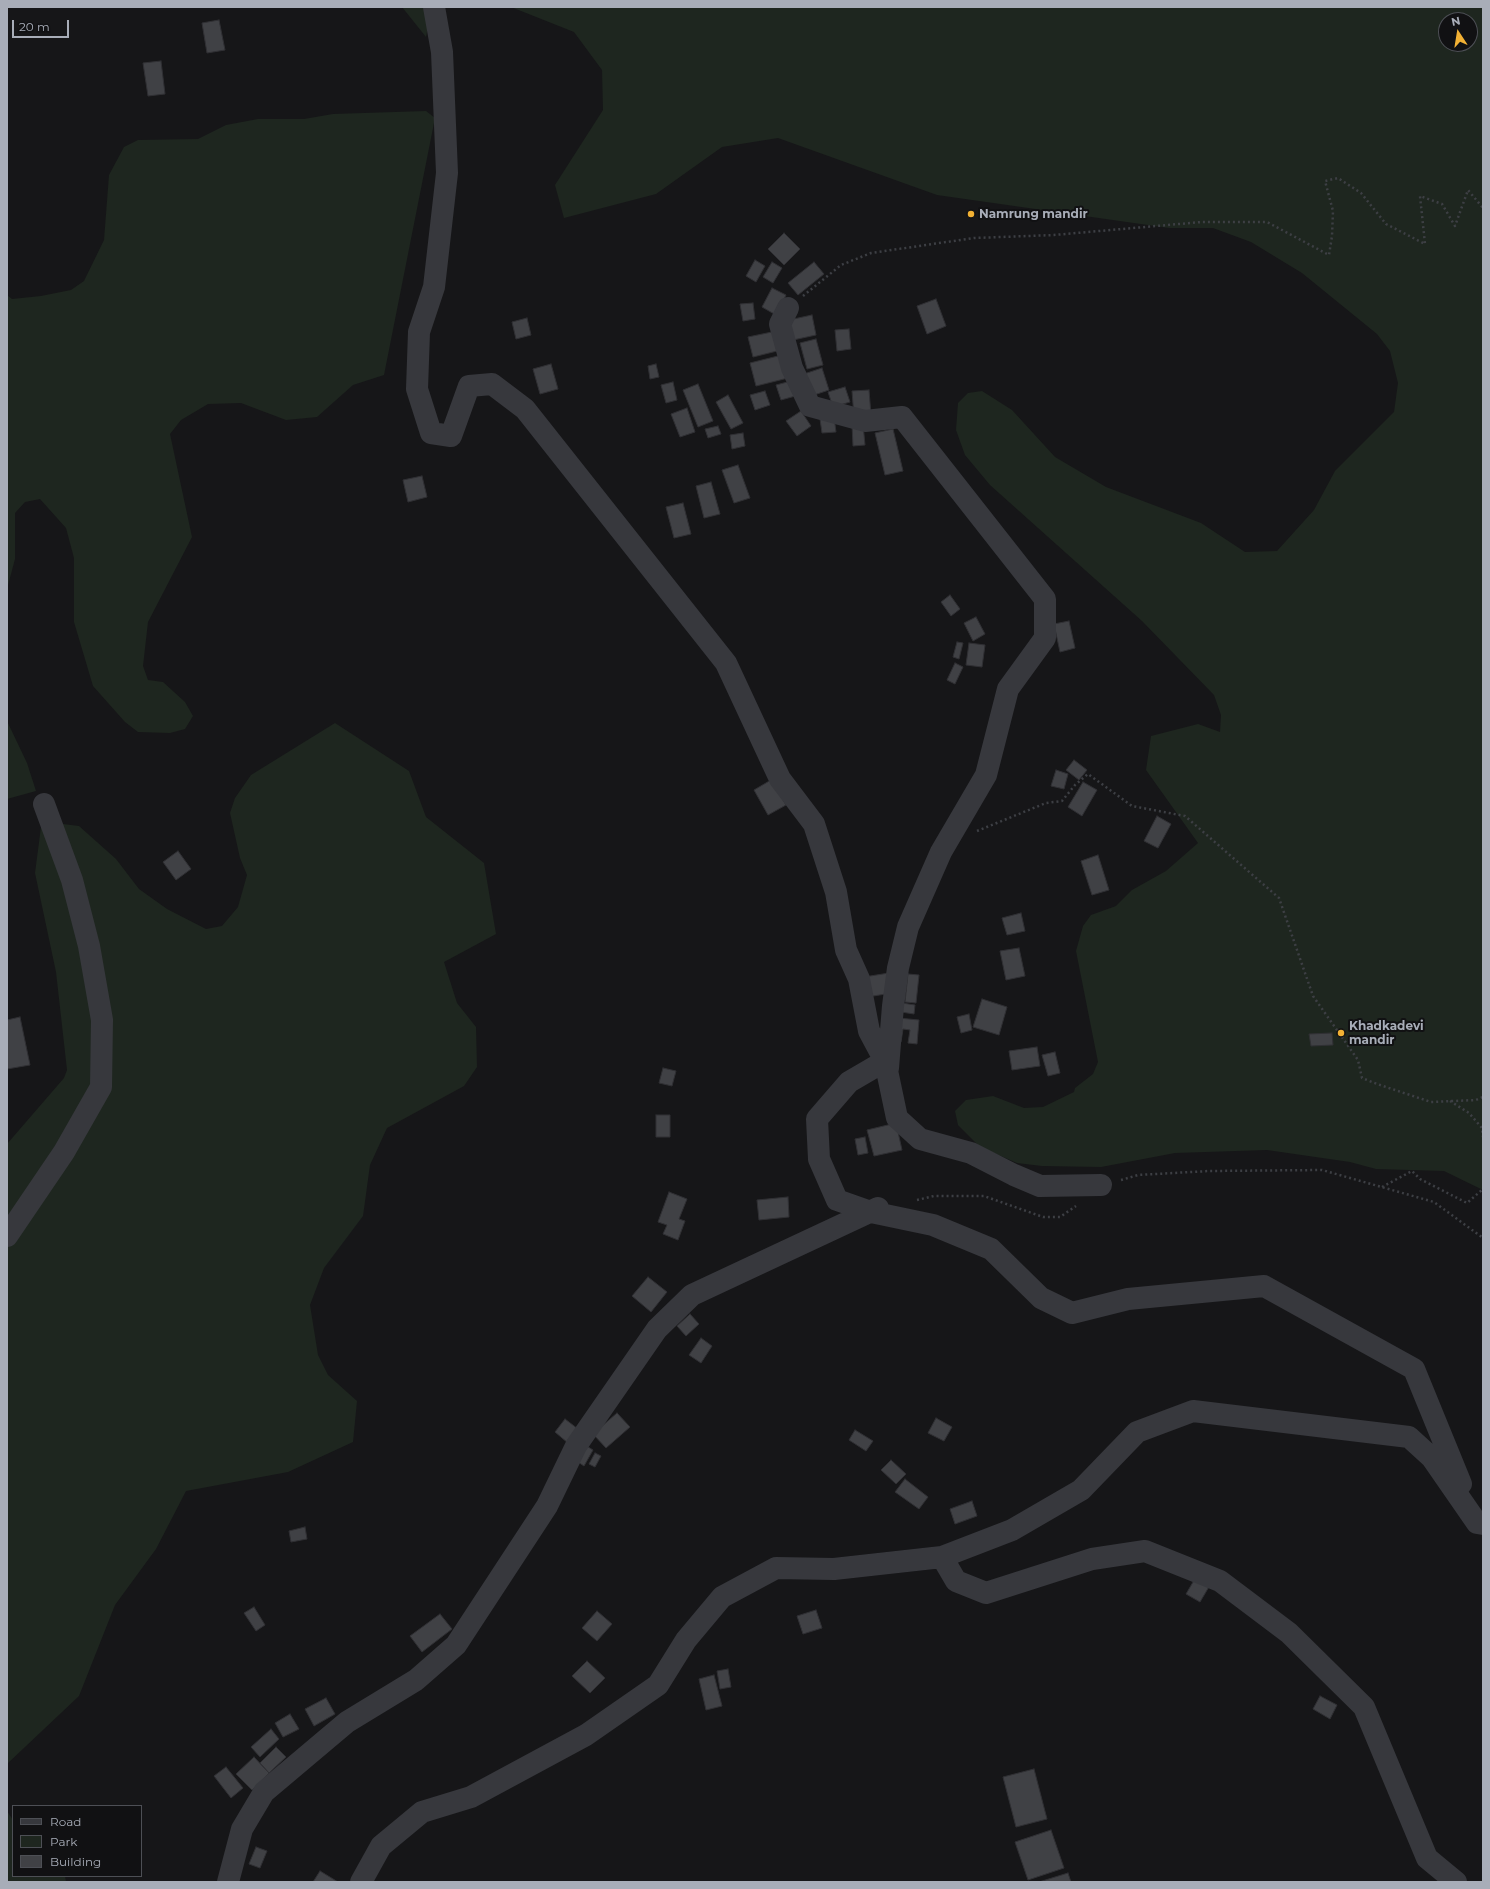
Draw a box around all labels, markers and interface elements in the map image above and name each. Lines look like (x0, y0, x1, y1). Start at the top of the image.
scale bar (14, 12, 71, 38)
north arrow (1438, 12, 1478, 52)
text: N (1450, 13, 1462, 29)
text: 20 m (19, 19, 50, 34)
place label: Namrung mandir (979, 207, 1088, 221)
marker: Namrung mandir (966, 209, 976, 219)
place label: Khadkadevi mandir (1349, 1019, 1424, 1047)
marker: Khadkadevi mandir (1336, 1028, 1346, 1038)
legend (12, 1805, 142, 1877)
text: Road (50, 1814, 81, 1829)
text: Park (50, 1834, 77, 1849)
text: Building (50, 1854, 101, 1869)

